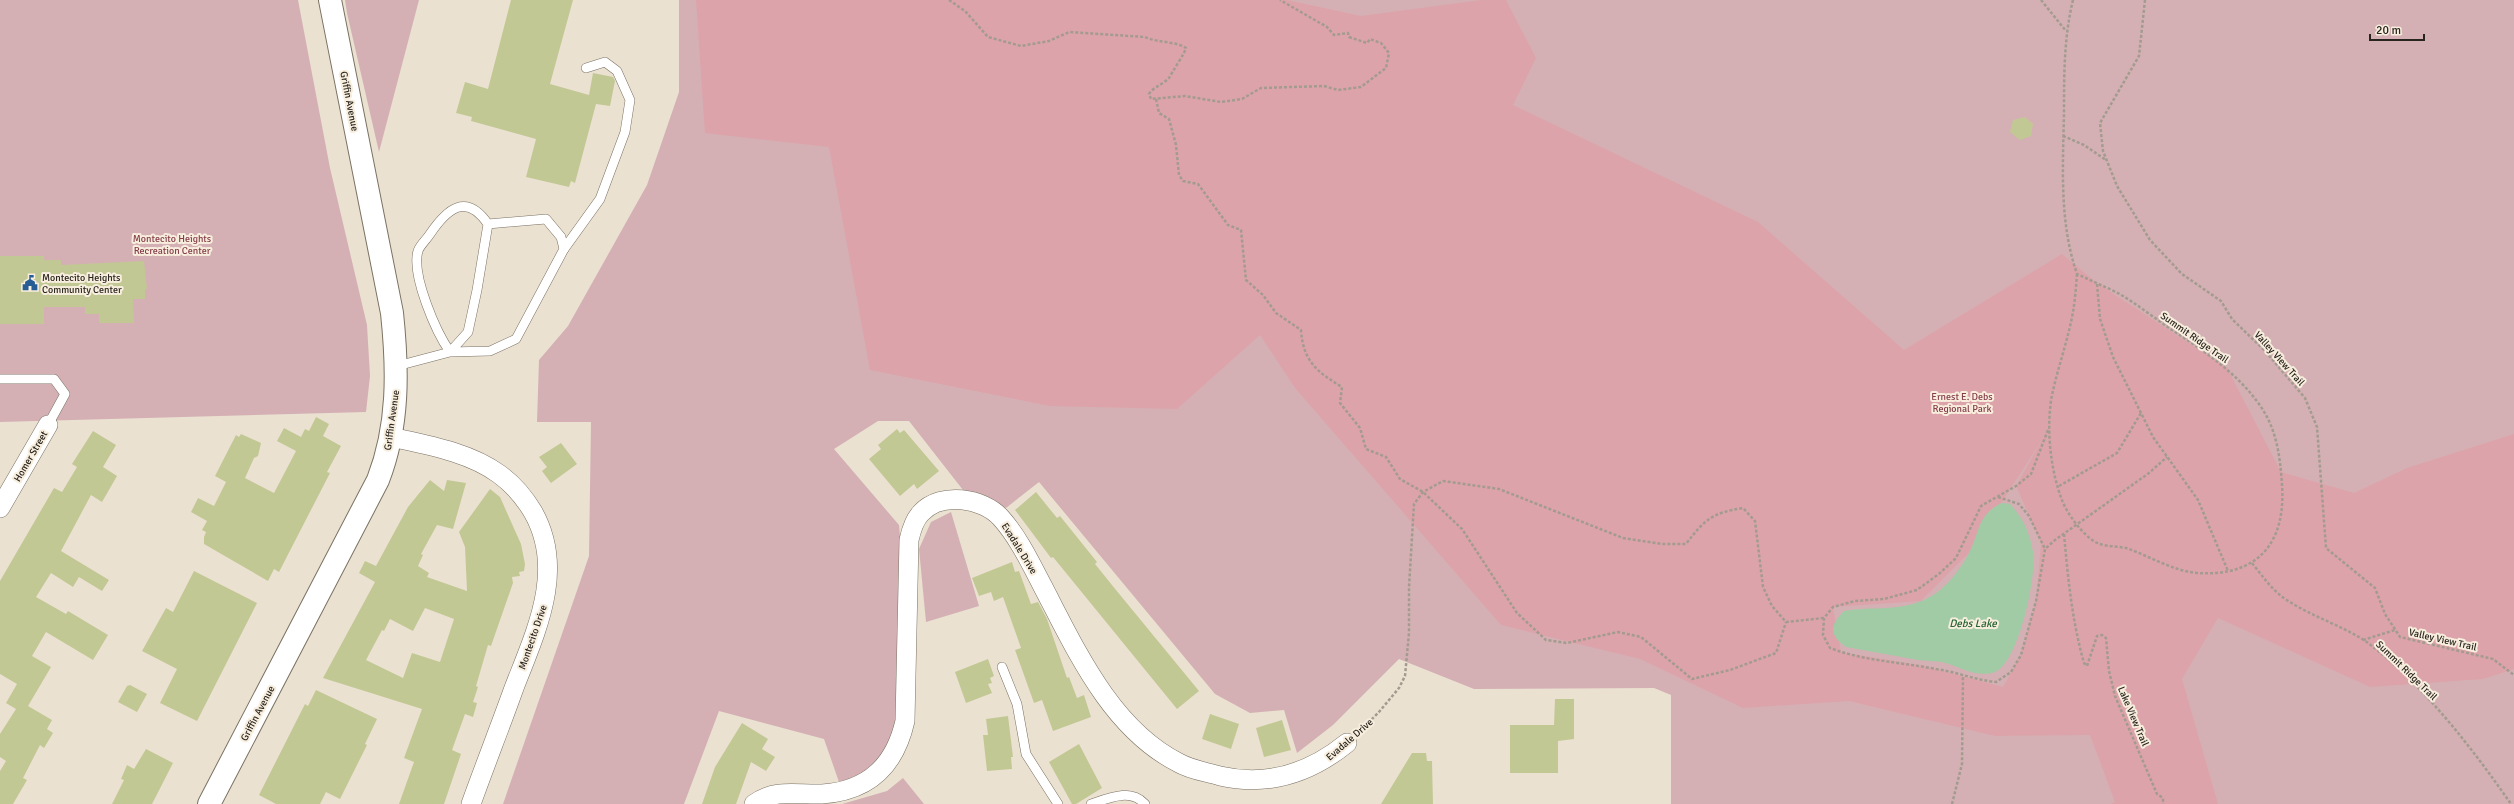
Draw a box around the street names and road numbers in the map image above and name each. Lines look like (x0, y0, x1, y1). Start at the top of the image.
street label: Griffin Avenue (337, 70, 361, 132)
street label: Summit Ridge Trail (2158, 310, 2231, 366)
street label: Valley View Trail (2252, 329, 2307, 389)
street label: Griffin Avenue (382, 389, 402, 451)
street label: Homer Street (11, 428, 51, 484)
street label: Evadale Drive (999, 521, 1040, 576)
street label: Montecito Drive (516, 603, 550, 671)
street label: Valley View Trail (2408, 626, 2478, 654)
street label: Summit Ridge Trail (2373, 638, 2440, 703)
street label: Griffin Avenue (238, 684, 277, 743)
street label: Lake View Trail (2115, 685, 2151, 748)
street label: Evadale Drive (1324, 716, 1375, 763)

